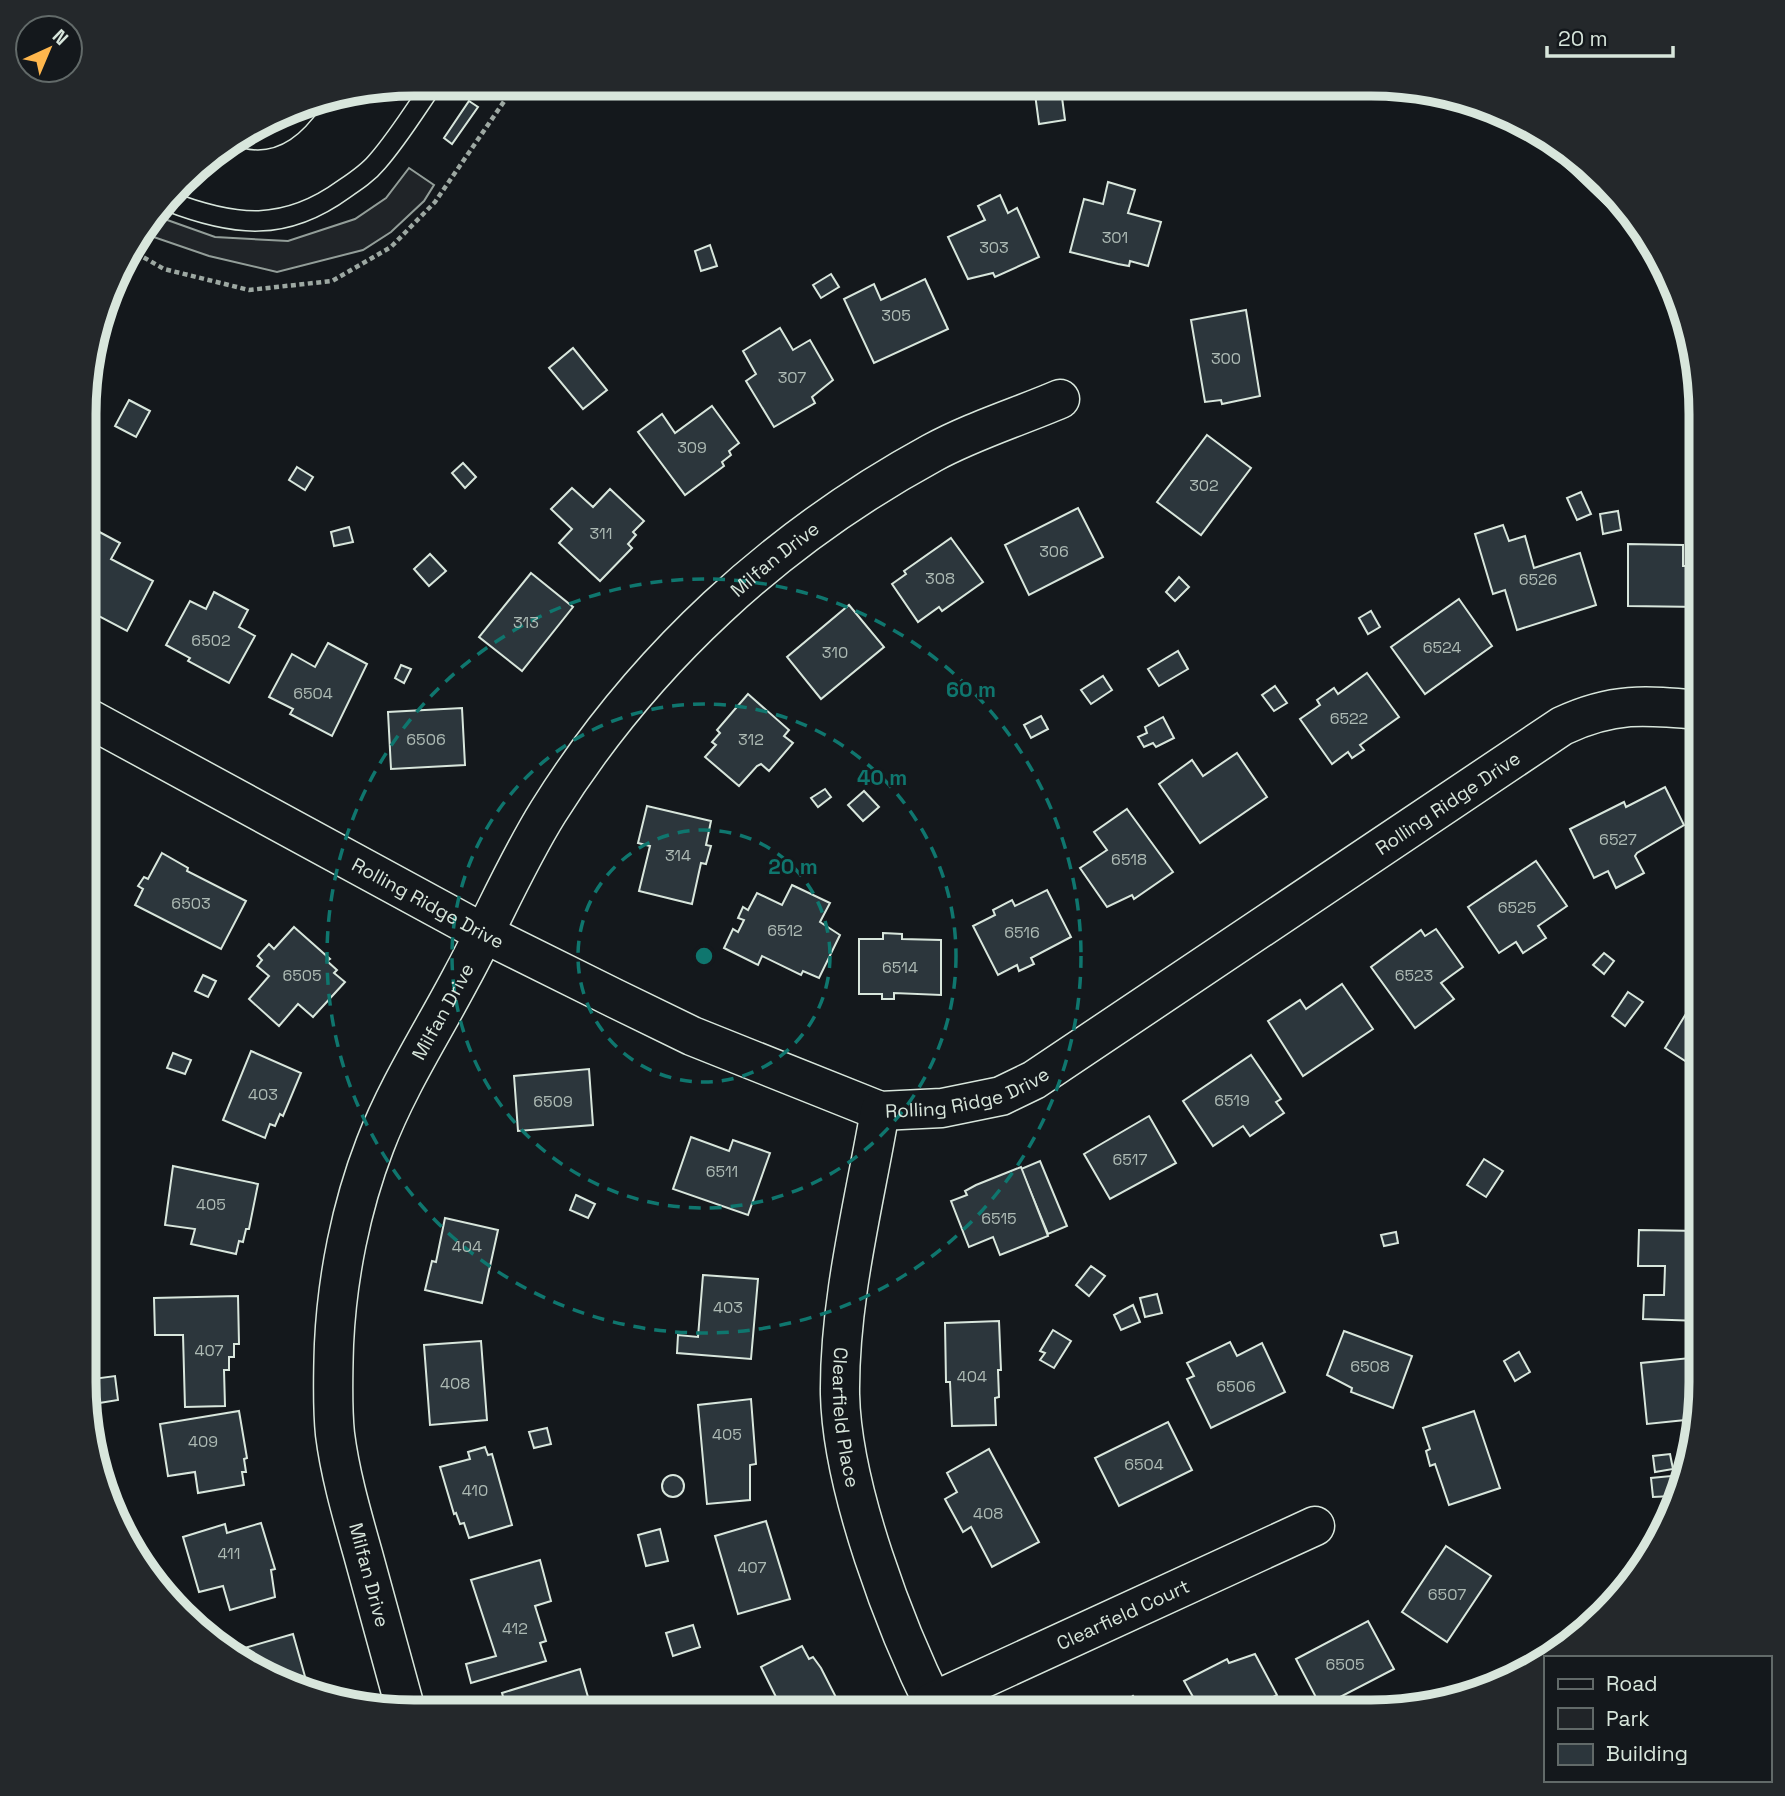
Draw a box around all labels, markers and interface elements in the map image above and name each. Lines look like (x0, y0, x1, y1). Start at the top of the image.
north arrow (14, 14, 84, 84)
scale bar (1547, 14, 1673, 58)
text: N (47, 24, 74, 51)
text: 20 m (1558, 25, 1608, 52)
house number: 301 (1102, 227, 1128, 248)
house number: 303 (979, 237, 1009, 258)
house number: 305 (881, 305, 911, 326)
house number: 300 (1211, 348, 1241, 369)
house number: 307 (778, 367, 806, 388)
house number: 309 (677, 437, 707, 458)
house number: 302 (1189, 475, 1219, 496)
street label: Milfan Drive (725, 516, 824, 602)
house number: 311 (590, 523, 612, 544)
house number: 306 (1039, 541, 1069, 562)
house number: 308 (925, 568, 955, 589)
house number: 6526 (1519, 569, 1557, 590)
house number: 313 (513, 612, 539, 633)
house number: 6502 (191, 630, 231, 651)
house number: 6524 (1423, 637, 1461, 658)
house number: 310 (822, 642, 848, 663)
text: 60 m (946, 676, 996, 703)
house number: 6504 (293, 683, 333, 704)
house number: 6522 (1330, 708, 1368, 729)
house number: 6506 (406, 729, 446, 750)
house number: 312 (738, 729, 764, 750)
street label: Rolling Ridge Drive (1370, 745, 1525, 860)
text: 40 m (857, 764, 907, 791)
house number: 6527 (1599, 829, 1637, 850)
house number: 314 (665, 845, 691, 866)
house number: 6518 (1111, 849, 1147, 870)
street label: Rolling Ridge Drive (348, 852, 508, 954)
text: 20 m (768, 853, 818, 880)
house number: 6503 (171, 893, 211, 914)
house number: 6525 (1498, 897, 1536, 918)
house number: 6512 (767, 920, 803, 941)
house number: 6516 (1004, 922, 1040, 943)
centre of rings (692, 944, 716, 968)
house number: 6514 (882, 957, 918, 978)
street label: Milfan Drive (406, 959, 479, 1064)
house number: 6505 (282, 965, 322, 986)
house number: 6523 (1395, 965, 1433, 986)
street label: Rolling Ridge Drive (885, 1061, 1054, 1123)
house number: 403 (248, 1084, 278, 1105)
house number: 6519 (1214, 1090, 1250, 1111)
house number: 6509 (533, 1091, 573, 1112)
house number: 6517 (1113, 1149, 1147, 1170)
house number: 6511 (706, 1161, 738, 1182)
house number: 405 (196, 1194, 226, 1215)
house number: 6515 (981, 1208, 1017, 1229)
house number: 404 (452, 1236, 482, 1257)
house number: 403 (713, 1297, 743, 1318)
house number: 407 (195, 1340, 224, 1361)
street label: Clearfield Place (827, 1346, 866, 1490)
house number: 6508 (1350, 1356, 1390, 1377)
house number: 404 (957, 1366, 987, 1387)
house number: 408 (440, 1373, 470, 1394)
house number: 6506 (1216, 1376, 1256, 1397)
house number: 405 (712, 1424, 742, 1445)
house number: 409 (188, 1431, 218, 1452)
house number: 6504 (1124, 1454, 1164, 1475)
house number: 410 (462, 1480, 488, 1501)
house number: 408 (973, 1503, 1003, 1524)
street label: Milfan Drive (343, 1520, 395, 1630)
house number: 411 (218, 1543, 240, 1564)
house number: 407 (738, 1557, 767, 1578)
street label: Clearfield Court (1052, 1573, 1193, 1656)
house number: 6507 (1428, 1584, 1466, 1605)
house number: 412 (502, 1618, 528, 1639)
house number: 6505 (1325, 1654, 1365, 1675)
legend (1544, 1656, 1771, 1782)
text: Road (1606, 1670, 1658, 1697)
text: Park (1606, 1705, 1650, 1732)
text: Building (1606, 1740, 1688, 1767)

